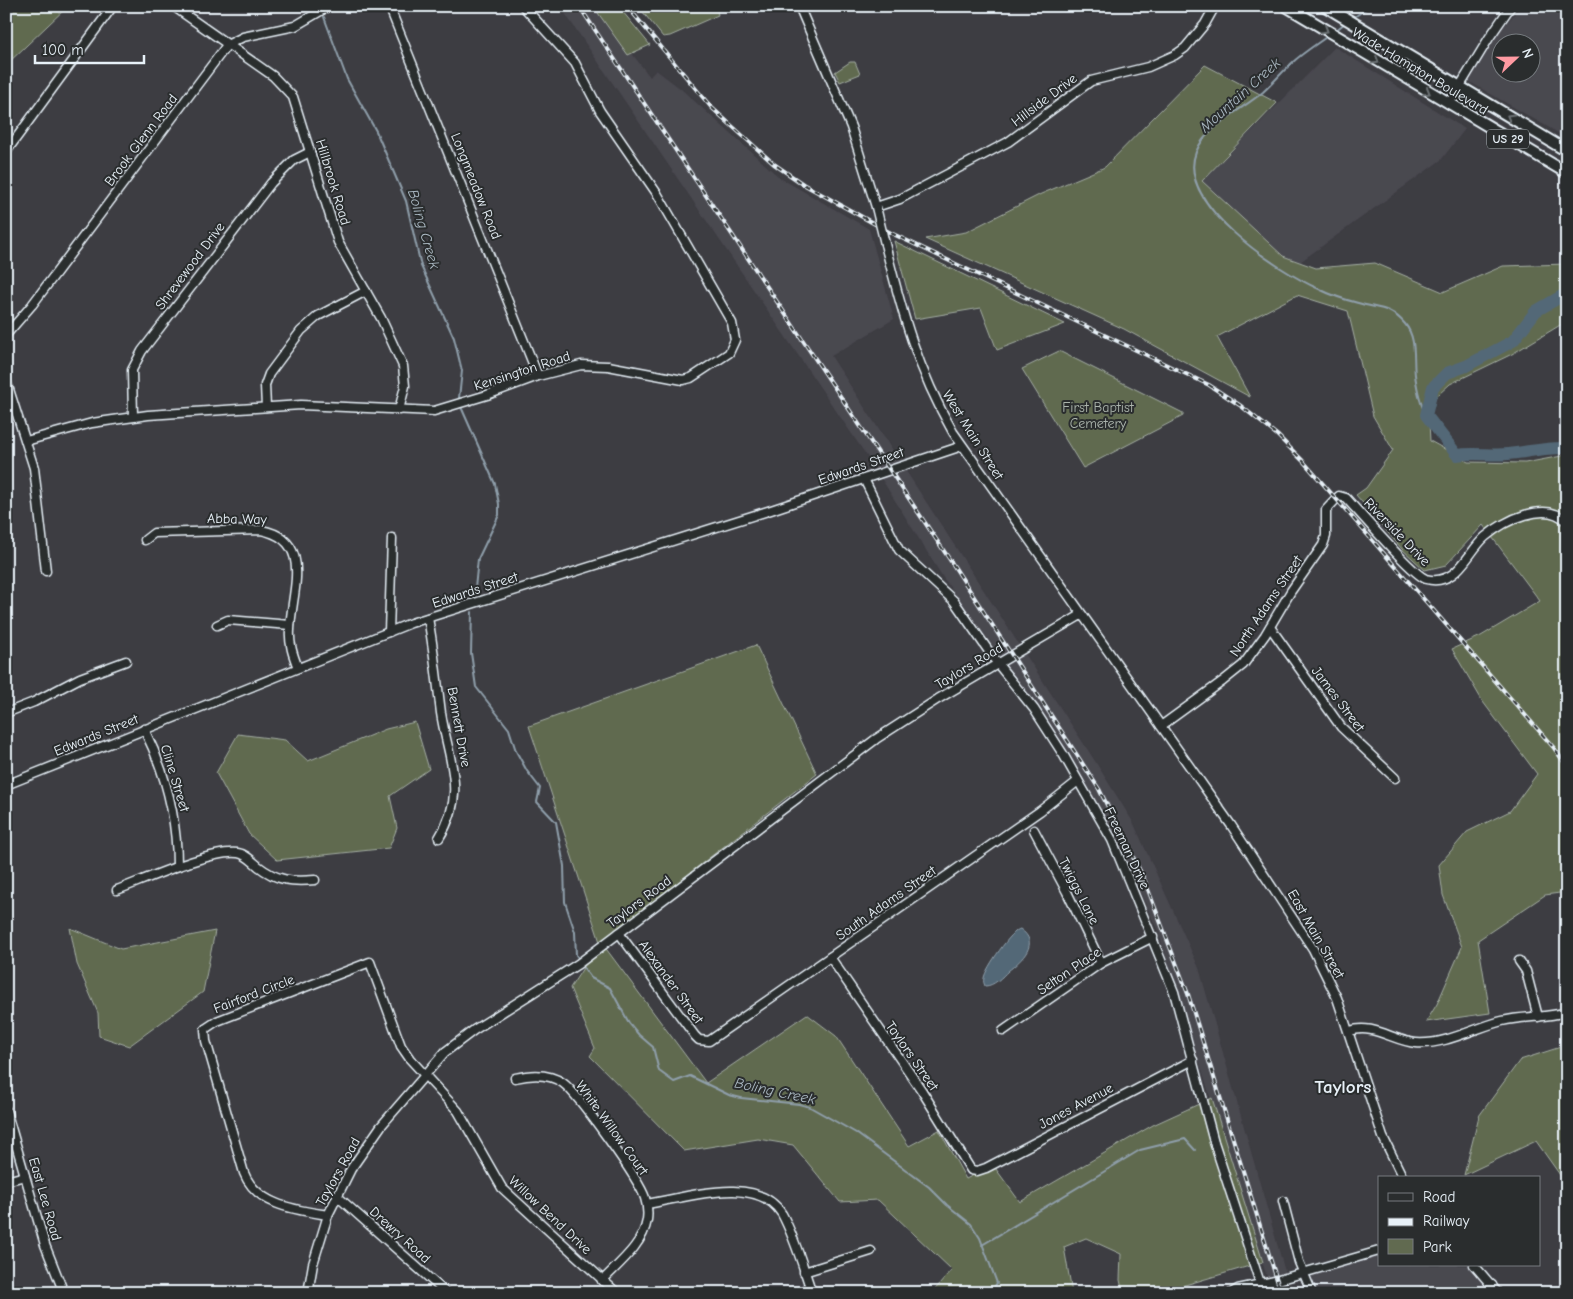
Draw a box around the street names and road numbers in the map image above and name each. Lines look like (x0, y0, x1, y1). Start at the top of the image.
street label: Wade Hampton Boulevard (1349, 24, 1491, 118)
street label: Hillside Drive (1008, 70, 1080, 130)
street label: Brook Glenn Road (101, 91, 181, 189)
street label: Longmeadow Road (447, 130, 505, 242)
road number: US 29 (1487, 130, 1529, 148)
street label: Hillbrook Road (312, 137, 354, 227)
street label: Shrevewood Drive (152, 219, 228, 313)
street label: Kensington Road (472, 347, 572, 395)
street label: West Main Street (939, 387, 1008, 484)
street label: Edwards Street (816, 443, 907, 489)
street label: Riverside Drive (1360, 494, 1434, 570)
street label: Abba Way (207, 510, 268, 528)
street label: North Adams Street (1226, 551, 1307, 660)
street label: Edwards Street (430, 568, 521, 612)
street label: Taylors Road (932, 639, 1006, 693)
street label: James Street (1308, 663, 1369, 736)
street label: Bennett Drive (444, 686, 474, 768)
street label: Edwards Street (51, 710, 142, 760)
street label: Cline Street (157, 742, 194, 815)
street label: Freeman Drive (1101, 804, 1153, 892)
street label: Twiggs Lane (1055, 855, 1103, 927)
street label: South Adams Street (833, 862, 940, 944)
street label: Taylors Road (603, 872, 675, 932)
street label: East Main Street (1284, 887, 1349, 982)
street label: Alexander Street (635, 937, 708, 1028)
street label: Selton Place (1034, 944, 1104, 998)
street label: Fairford Circle (211, 971, 297, 1017)
street label: Taylors Street (882, 1018, 943, 1095)
street label: White Willow Court (572, 1077, 653, 1179)
street label: Jones Avenue (1036, 1079, 1116, 1133)
street label: Taylors Road (312, 1135, 364, 1209)
street label: East Lee Road (25, 1155, 65, 1243)
street label: Willow Bend Drive (505, 1172, 595, 1258)
street label: Drewry Road (366, 1203, 434, 1267)

